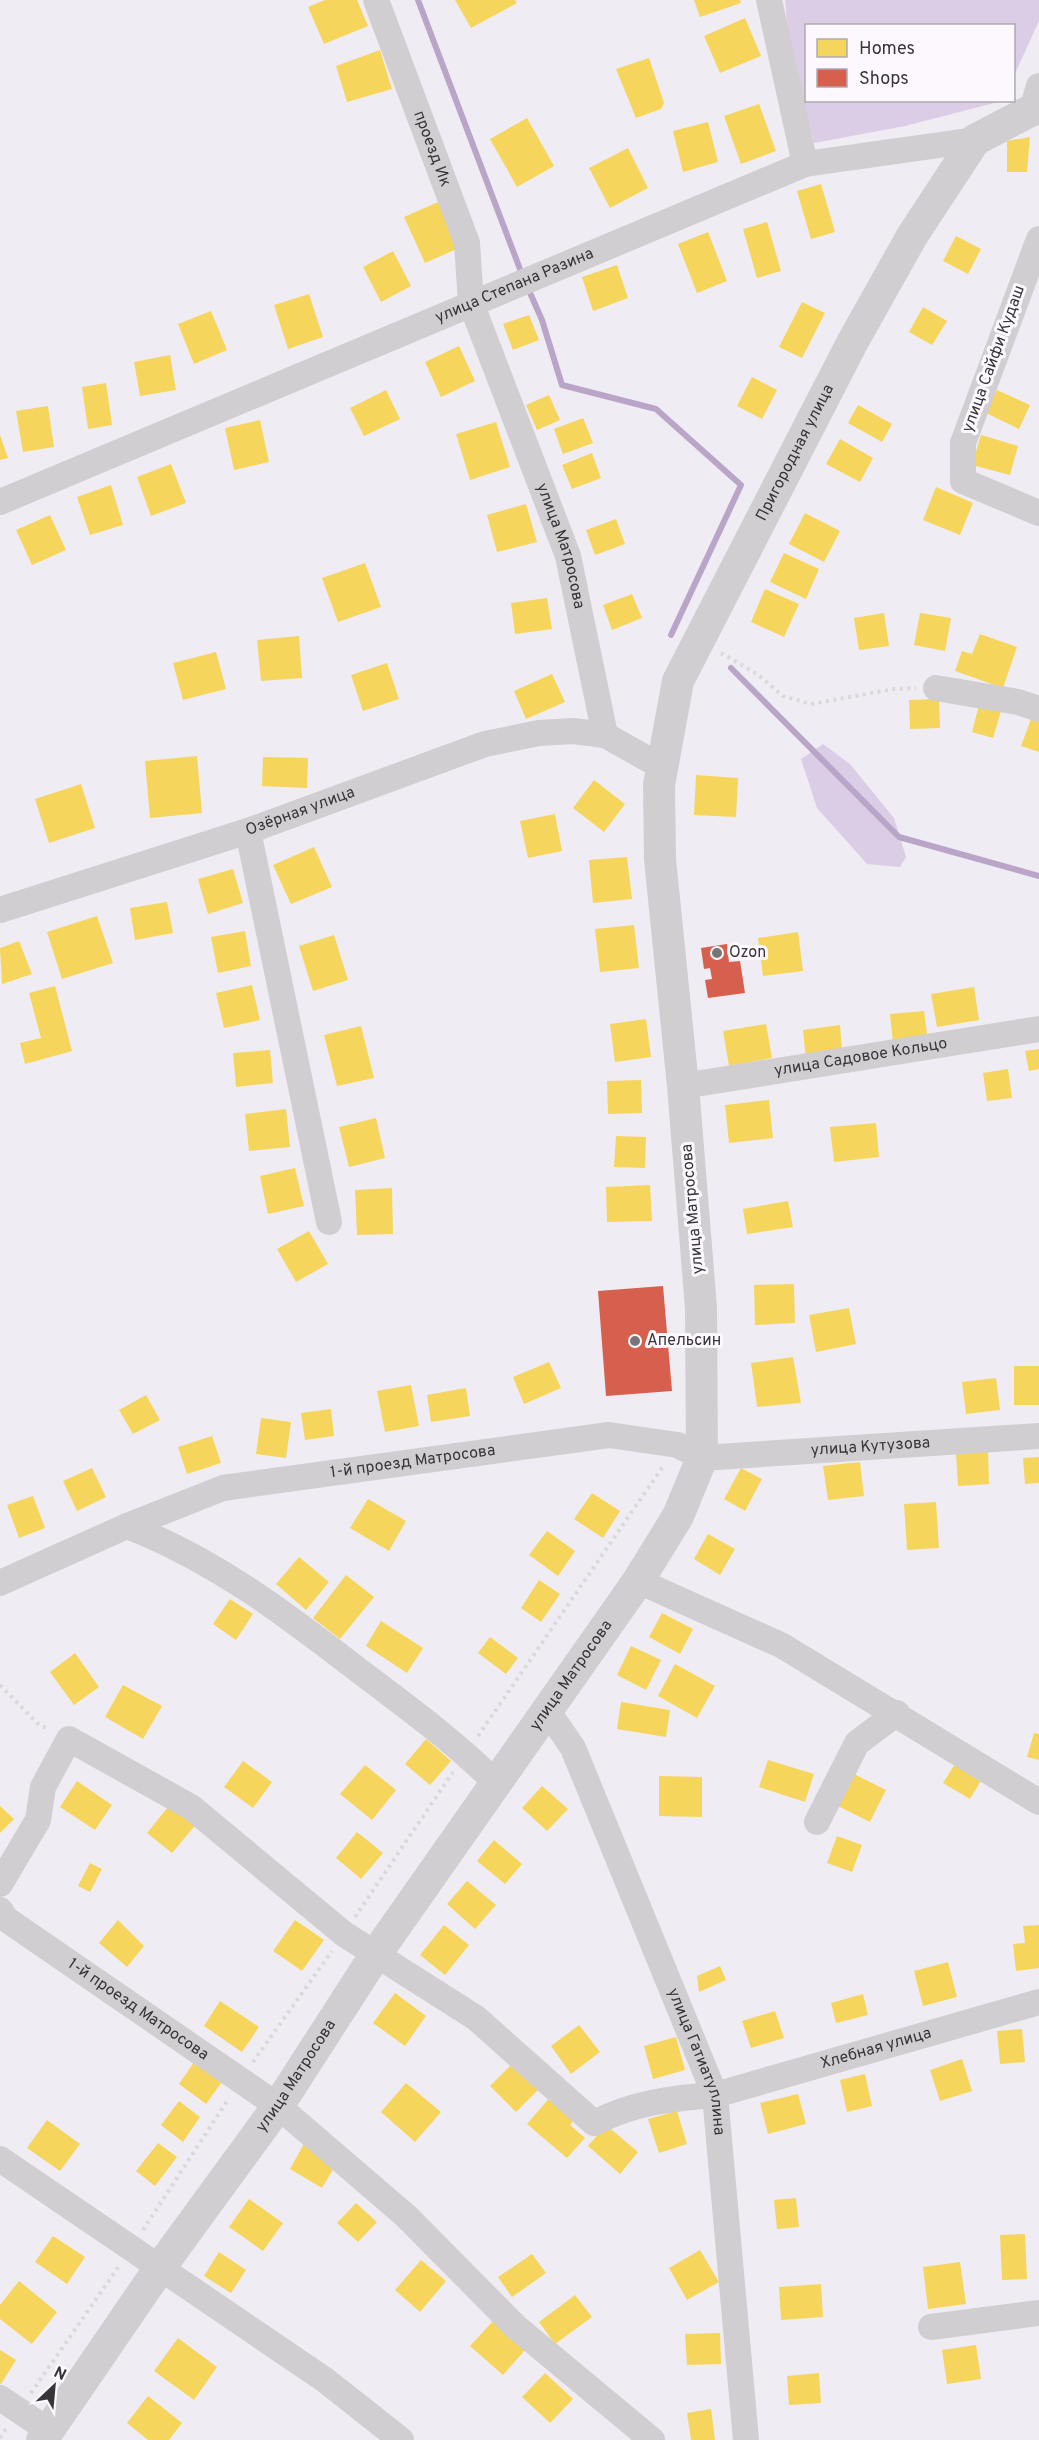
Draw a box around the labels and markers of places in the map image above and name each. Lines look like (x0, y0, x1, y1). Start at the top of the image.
place label: Ozon (729, 943, 766, 963)
marker: Ozon (710, 946, 724, 960)
place label: Апельсин (647, 1331, 721, 1351)
marker: Апельсин (628, 1334, 642, 1348)

